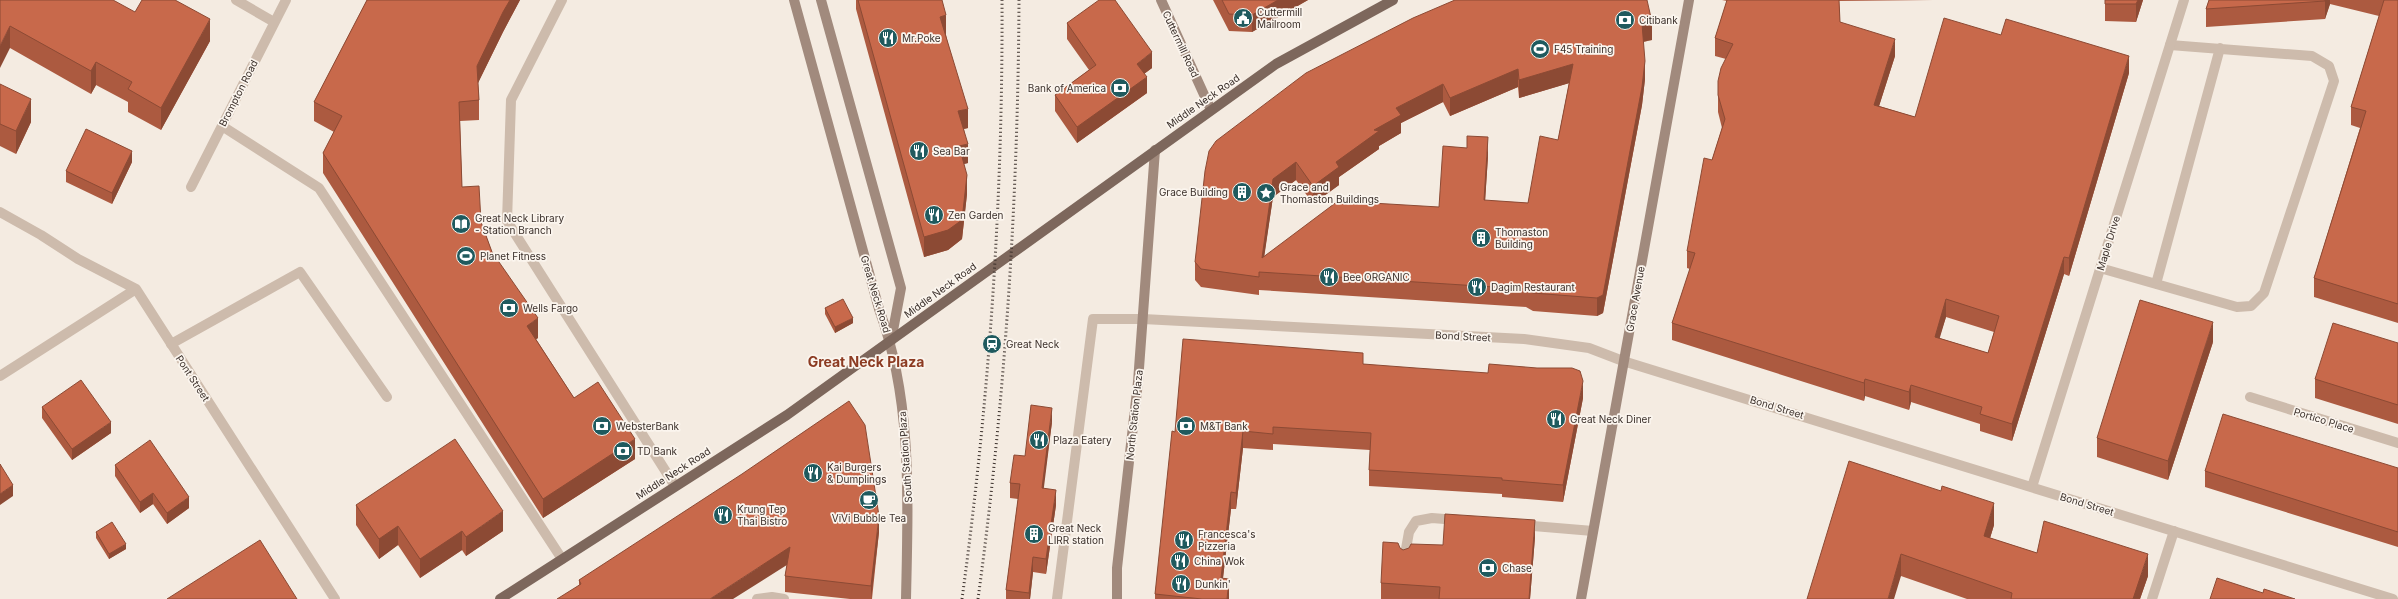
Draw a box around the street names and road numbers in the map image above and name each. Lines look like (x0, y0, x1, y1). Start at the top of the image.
street label: Cuttermill Road (1160, 9, 1202, 79)
street label: Brompton Road (216, 58, 260, 128)
street label: Middle Neck Road (1164, 71, 1242, 131)
street label: Maple Drive (2094, 214, 2122, 272)
street label: Great Neck Road (859, 254, 893, 334)
street label: Middle Neck Road (902, 260, 978, 320)
street label: Grace Avenue (1623, 265, 1647, 333)
street label: Bond Street (1435, 329, 1492, 343)
street label: Pont Street (174, 353, 213, 404)
street label: North Station Plaza (1123, 369, 1145, 461)
street label: Bond Street (1749, 393, 1806, 421)
street label: Portico Place (2292, 405, 2356, 435)
street label: South Station Plaza (896, 411, 914, 503)
street label: Middle Neck Road (634, 444, 712, 502)
street label: Bond Street (2059, 490, 2116, 518)

